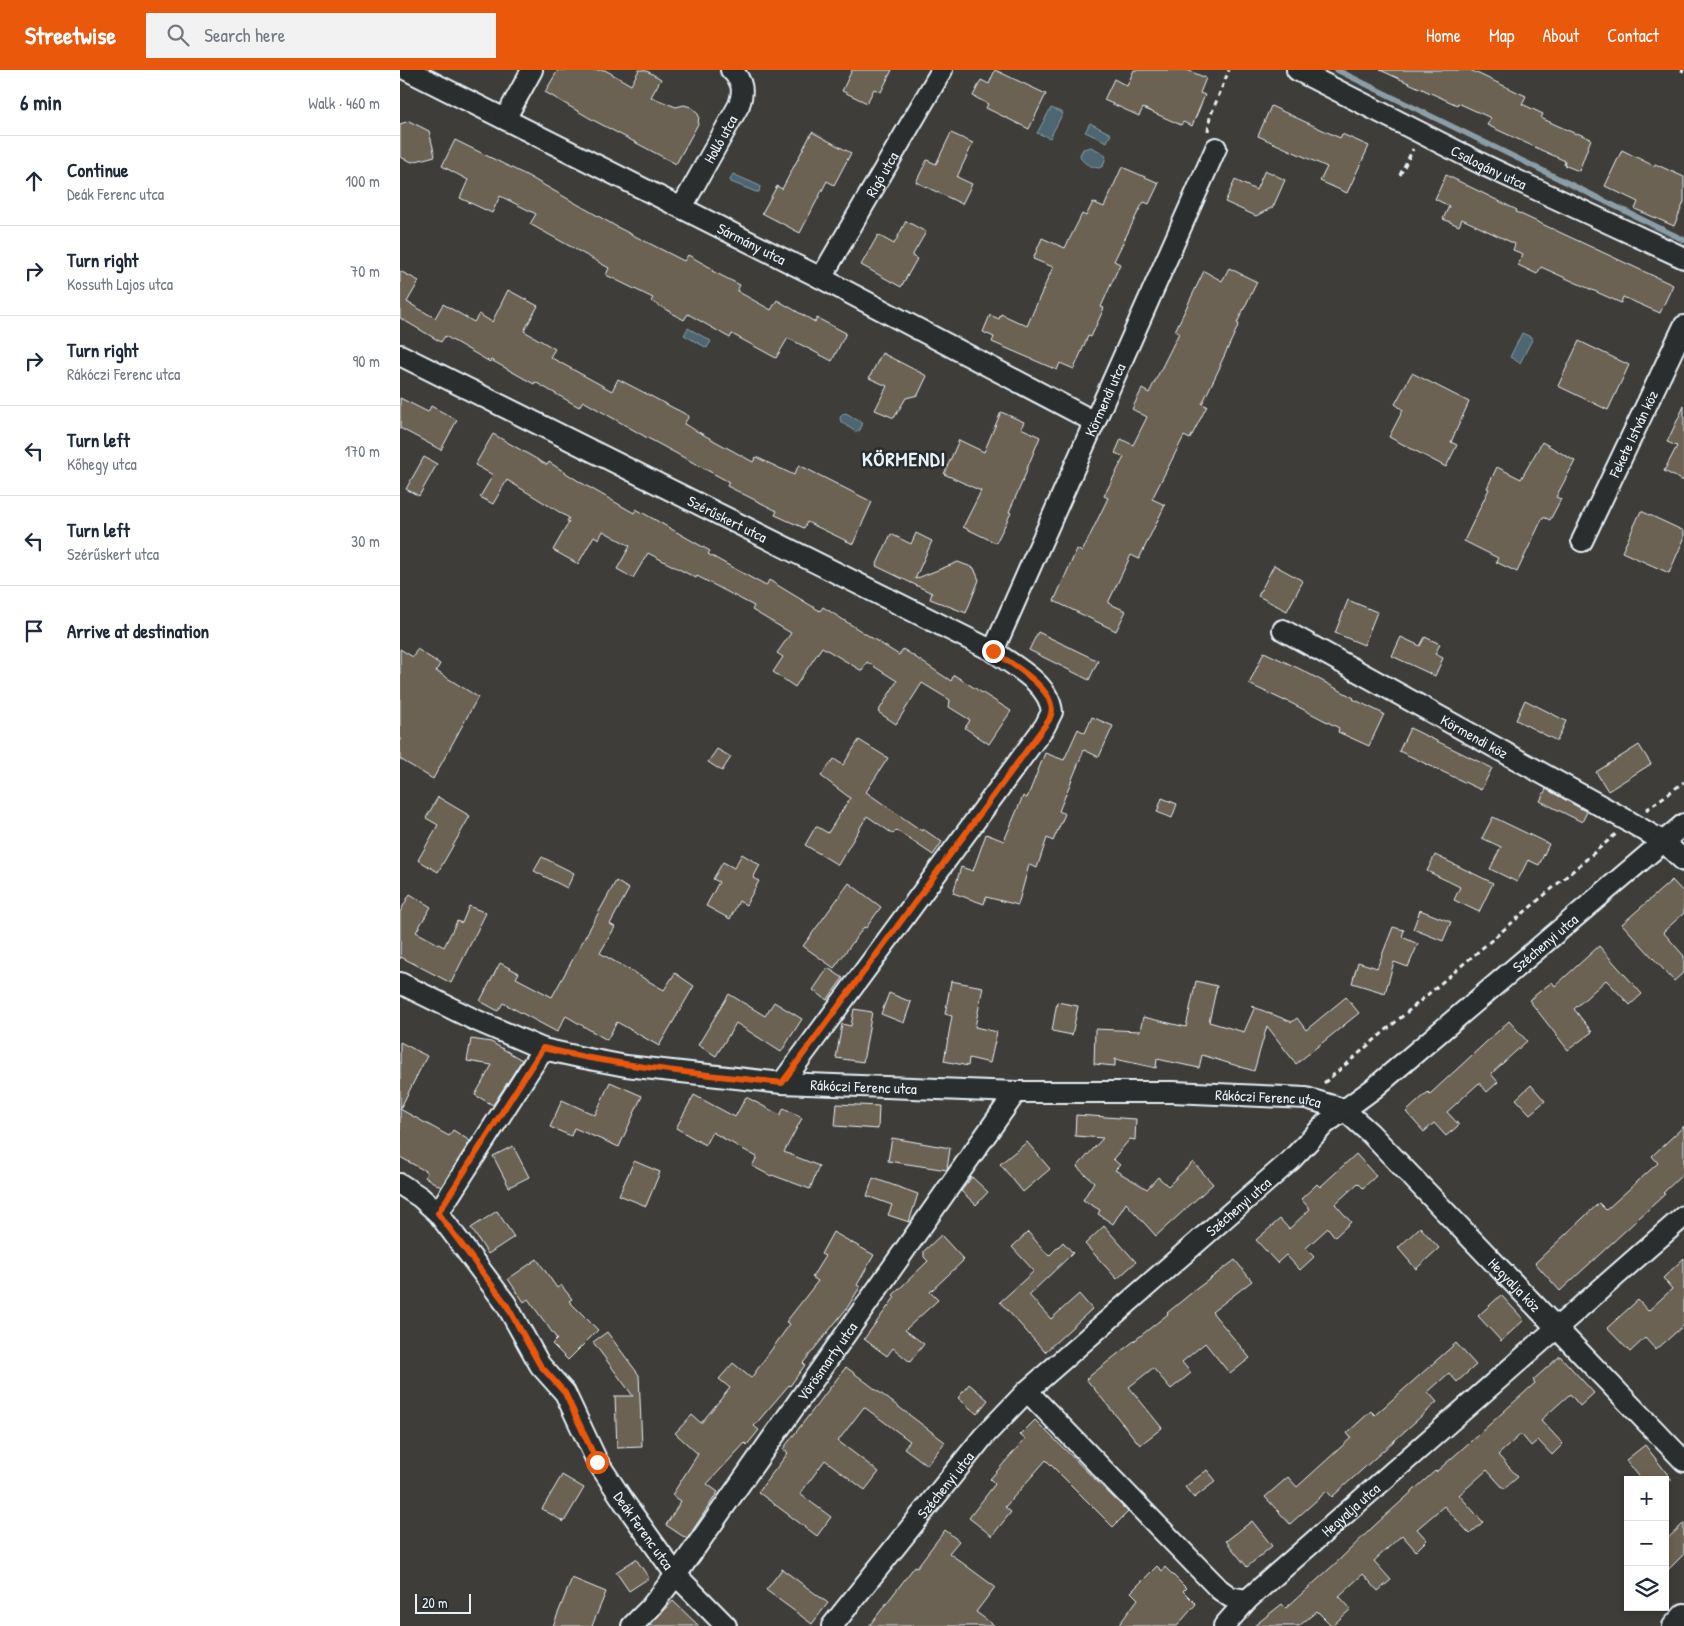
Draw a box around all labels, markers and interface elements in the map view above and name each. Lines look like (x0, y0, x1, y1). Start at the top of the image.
search box (146, 13, 496, 58)
text: Streetwise (25, 19, 116, 51)
icon: search (164, 21, 192, 49)
text: Search here (204, 22, 285, 48)
text: Home (1426, 23, 1461, 48)
text: Map (1489, 23, 1514, 48)
text: About (1542, 23, 1579, 48)
text: Contact (1607, 23, 1659, 48)
text: 6 min (20, 88, 62, 117)
text: Walk · 460 m (308, 92, 380, 114)
street label: Holló utca (698, 111, 742, 167)
street label: Csalogány utca (1447, 139, 1530, 194)
street label: Rigó utca (860, 148, 903, 201)
text: Continue (67, 157, 128, 183)
icon: ahead (20, 167, 48, 195)
text: 100 m (345, 170, 380, 192)
text: Deák Ferenc utca (67, 183, 164, 205)
street label: Sármány utca (714, 217, 790, 269)
text: Turn right (67, 247, 138, 273)
icon: right (20, 257, 48, 285)
text: 70 m (350, 260, 380, 282)
text: Kossuth Lajos utca (67, 273, 173, 295)
text: Turn right (67, 337, 138, 363)
icon: right (20, 347, 48, 375)
text: 90 m (352, 350, 380, 372)
street label: Körmendi utca (1079, 359, 1130, 440)
text: Rákóczi Ferenc utca (67, 363, 180, 385)
street label: Fekete István köz (1603, 386, 1663, 481)
text: Turn left (67, 427, 130, 453)
icon: left (20, 437, 48, 465)
text: 170 m (345, 440, 380, 462)
district label: KÖRMENDI (862, 445, 946, 472)
text: Kőhegy utca (67, 453, 137, 475)
street label: Szérűskert utca (684, 490, 771, 547)
text: Turn left (67, 517, 130, 543)
icon: left (20, 527, 48, 555)
text: 30 m (351, 530, 380, 552)
text: Szérűskert utca (67, 543, 159, 565)
icon: arrive (20, 617, 48, 645)
text: Arrive at destination (67, 618, 209, 644)
route end (982, 640, 1005, 663)
street label: Körmendi köz (1437, 709, 1513, 763)
street label: Széchenyi utca (1507, 909, 1582, 977)
street label: Rákóczi Ferenc utca (810, 1074, 917, 1099)
street label: Rákóczi Ferenc utca (1215, 1083, 1324, 1113)
street label: Széchenyi utca (1201, 1172, 1275, 1241)
street label: Hegyalja köz (1484, 1253, 1546, 1317)
street label: Vörösmarty utca (792, 1317, 862, 1405)
street label: Széchenyi utca (912, 1447, 978, 1523)
route start (586, 1451, 609, 1474)
map controls (1624, 1476, 1669, 1611)
button: + (1624, 1476, 1669, 1521)
street label: Hegyalja utca (1316, 1478, 1384, 1541)
street label: Deák Ferenc utca (609, 1487, 679, 1574)
button: − (1624, 1521, 1669, 1566)
button: layers (1624, 1566, 1669, 1611)
scale bar (415, 1591, 471, 1614)
text: 20 m (422, 1593, 448, 1612)

